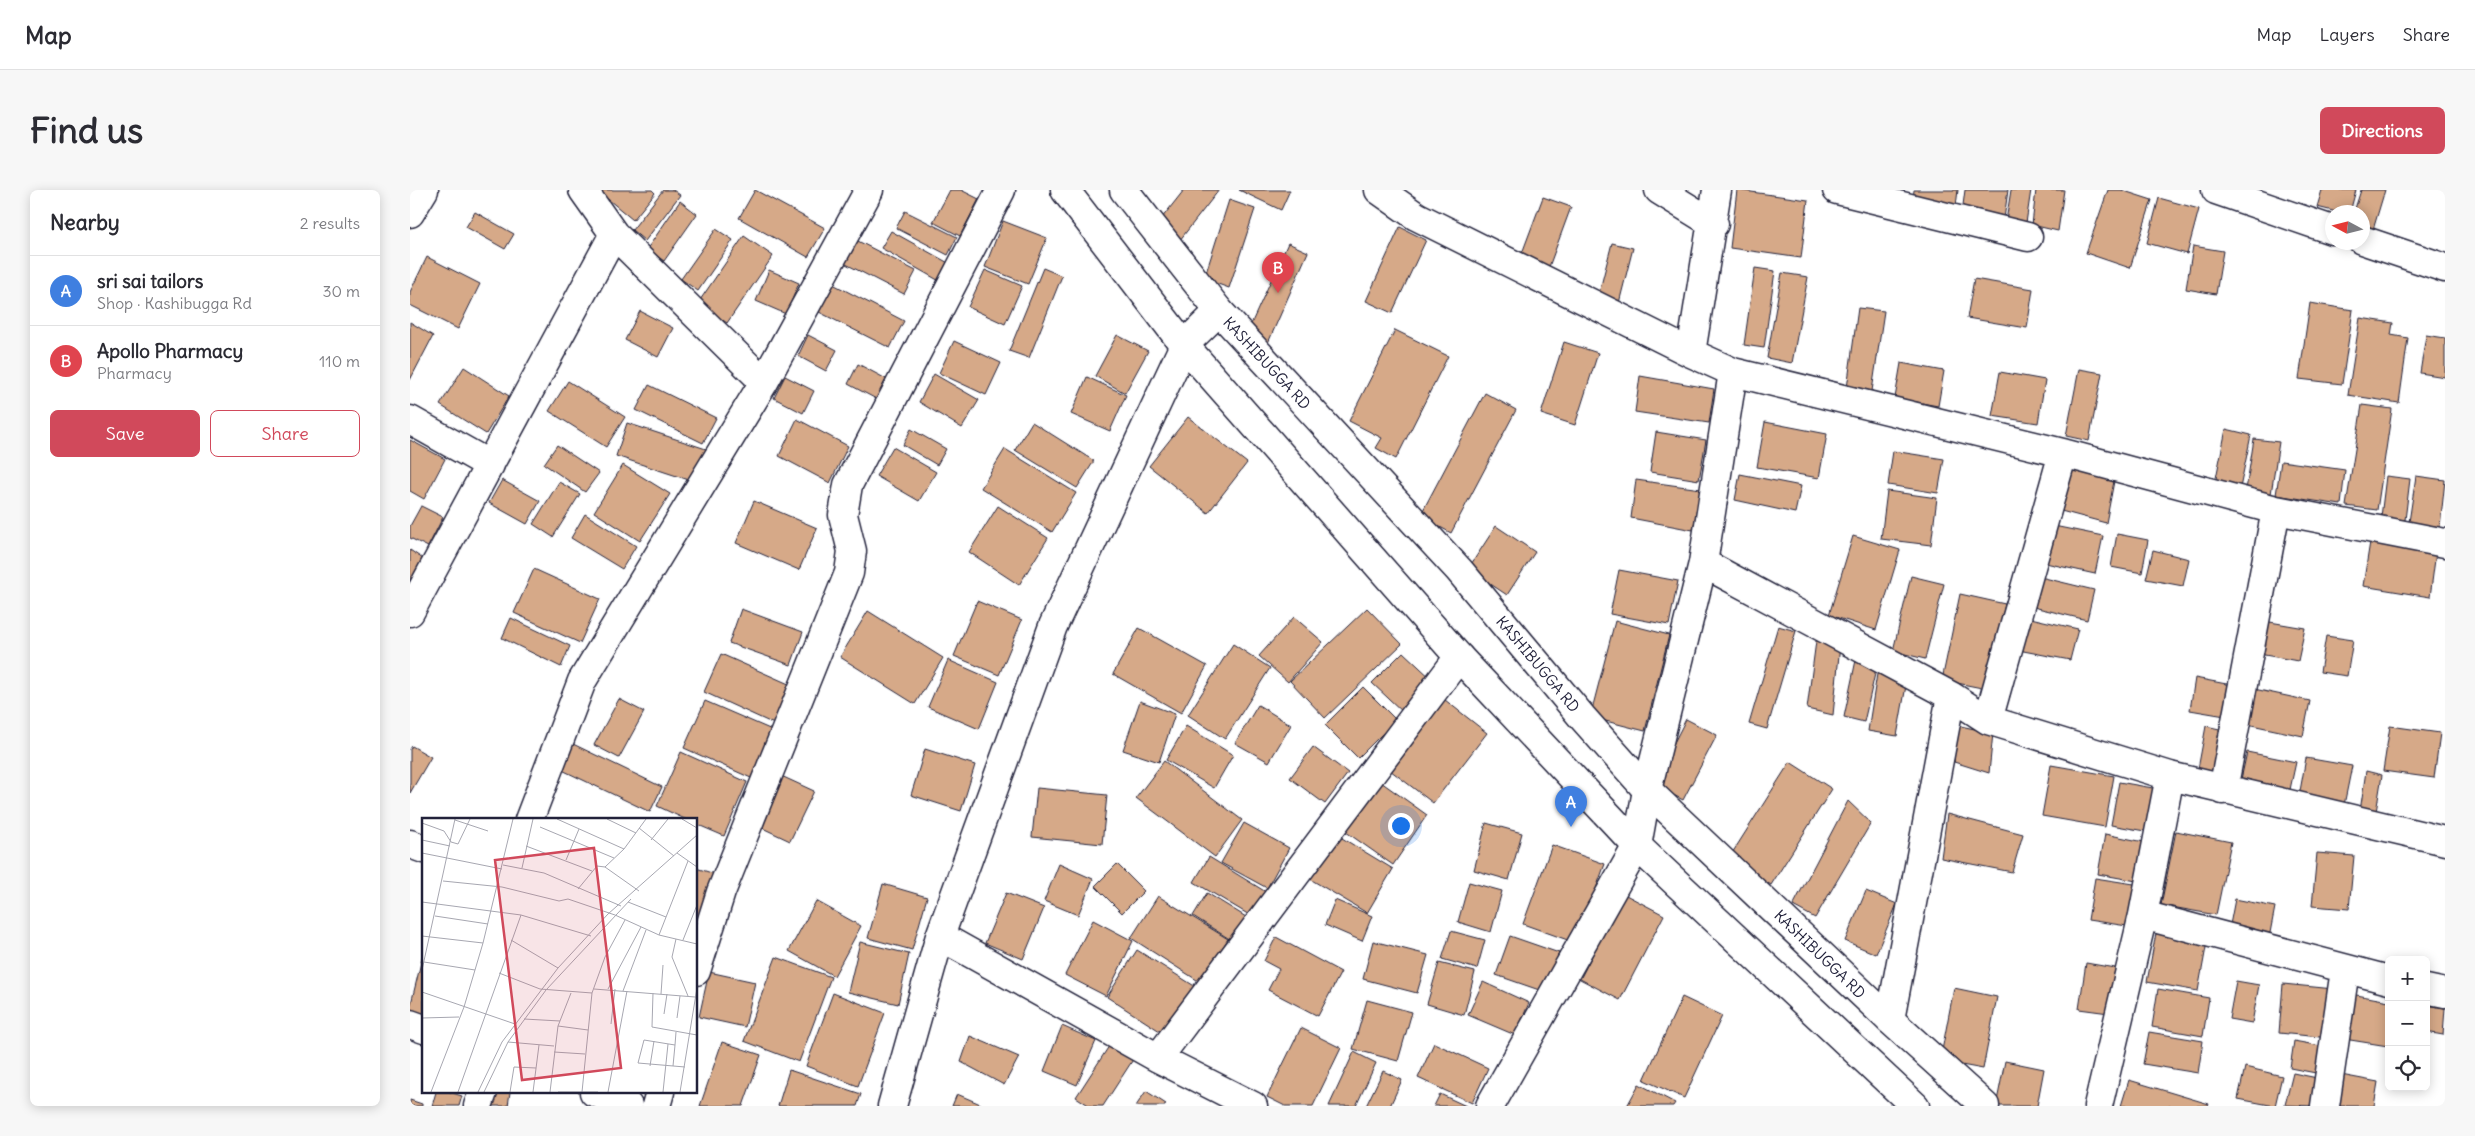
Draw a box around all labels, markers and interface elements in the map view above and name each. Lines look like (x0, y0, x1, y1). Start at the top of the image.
text: Map (25, 20, 72, 50)
text: Map (2256, 23, 2291, 46)
text: Layers (2319, 23, 2375, 46)
text: Share (2403, 23, 2450, 46)
button: Directions (2320, 107, 2445, 154)
text: Find us (30, 108, 143, 152)
north arrow (2325, 205, 2370, 250)
text: Nearby (50, 209, 120, 236)
text: 2 results (300, 213, 360, 233)
pin: B (1262, 252, 1294, 293)
text: sri sai tailors (97, 269, 203, 293)
text: A (61, 281, 71, 301)
text: 30 m (323, 281, 360, 301)
text: Shop · Kashibugga Rd (97, 293, 252, 313)
street label: KASHIBUGGA RD (1219, 313, 1315, 413)
text: Apollo Pharmacy (97, 339, 243, 363)
text: B (61, 351, 71, 371)
text: 110 m (319, 351, 360, 371)
text: Pharmacy (97, 363, 172, 383)
button: Save (50, 410, 200, 457)
button: Share (210, 410, 360, 457)
street label: KASHIBUGGA RD (1492, 612, 1584, 716)
pin: A (1555, 786, 1587, 827)
your location (1388, 813, 1414, 839)
inset map (422, 818, 698, 1094)
street label: KASHIBUGGA RD (1770, 906, 1870, 1002)
map controls (2385, 956, 2430, 1091)
button: + (2385, 956, 2430, 1001)
button: − (2385, 1001, 2430, 1046)
button: locate (2385, 1046, 2430, 1091)

